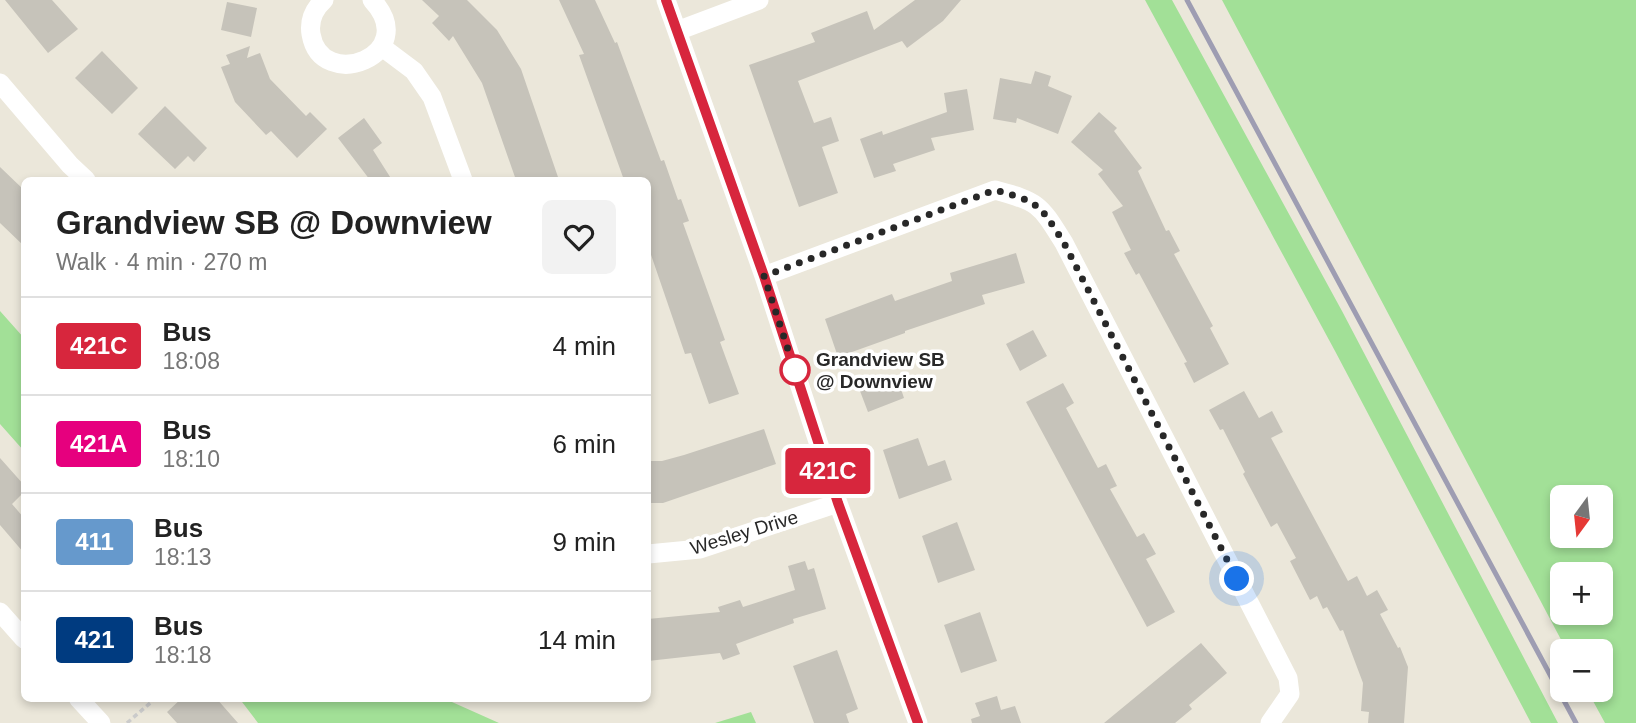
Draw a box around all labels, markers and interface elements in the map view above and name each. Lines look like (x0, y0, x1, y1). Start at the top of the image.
button: heart (542, 200, 616, 274)
text: Grandview SB @ Downview (56, 204, 492, 241)
text: Walk · 4 min · 270 m (56, 249, 267, 275)
text: Bus (162, 317, 212, 347)
text: 4 min (552, 331, 616, 361)
text: 421C (70, 332, 127, 359)
text: 18:08 (162, 348, 220, 374)
place label: Grandview SB @ Downview (816, 349, 945, 392)
marker: Grandview SB @ Downview (780, 355, 810, 385)
text: Bus (162, 415, 212, 445)
text: 6 min (552, 429, 616, 459)
text: 421A (70, 430, 127, 457)
text: 18:10 (162, 446, 220, 472)
line badge: 421C (779, 448, 877, 494)
text: 421C (799, 457, 857, 484)
north arrow (1550, 485, 1614, 548)
map controls (1550, 485, 1613, 702)
street label: Wesley Drive (688, 506, 801, 559)
text: Bus (154, 513, 203, 543)
text: 9 min (552, 527, 616, 557)
text: 411 (75, 528, 114, 555)
text: 18:13 (154, 544, 212, 570)
your location (1219, 561, 1254, 596)
button: + (1550, 562, 1613, 625)
text: Bus (154, 611, 203, 641)
text: 14 min (538, 625, 616, 655)
text: 421 (74, 626, 115, 653)
button: − (1550, 639, 1613, 702)
text: 18:18 (154, 642, 212, 668)

